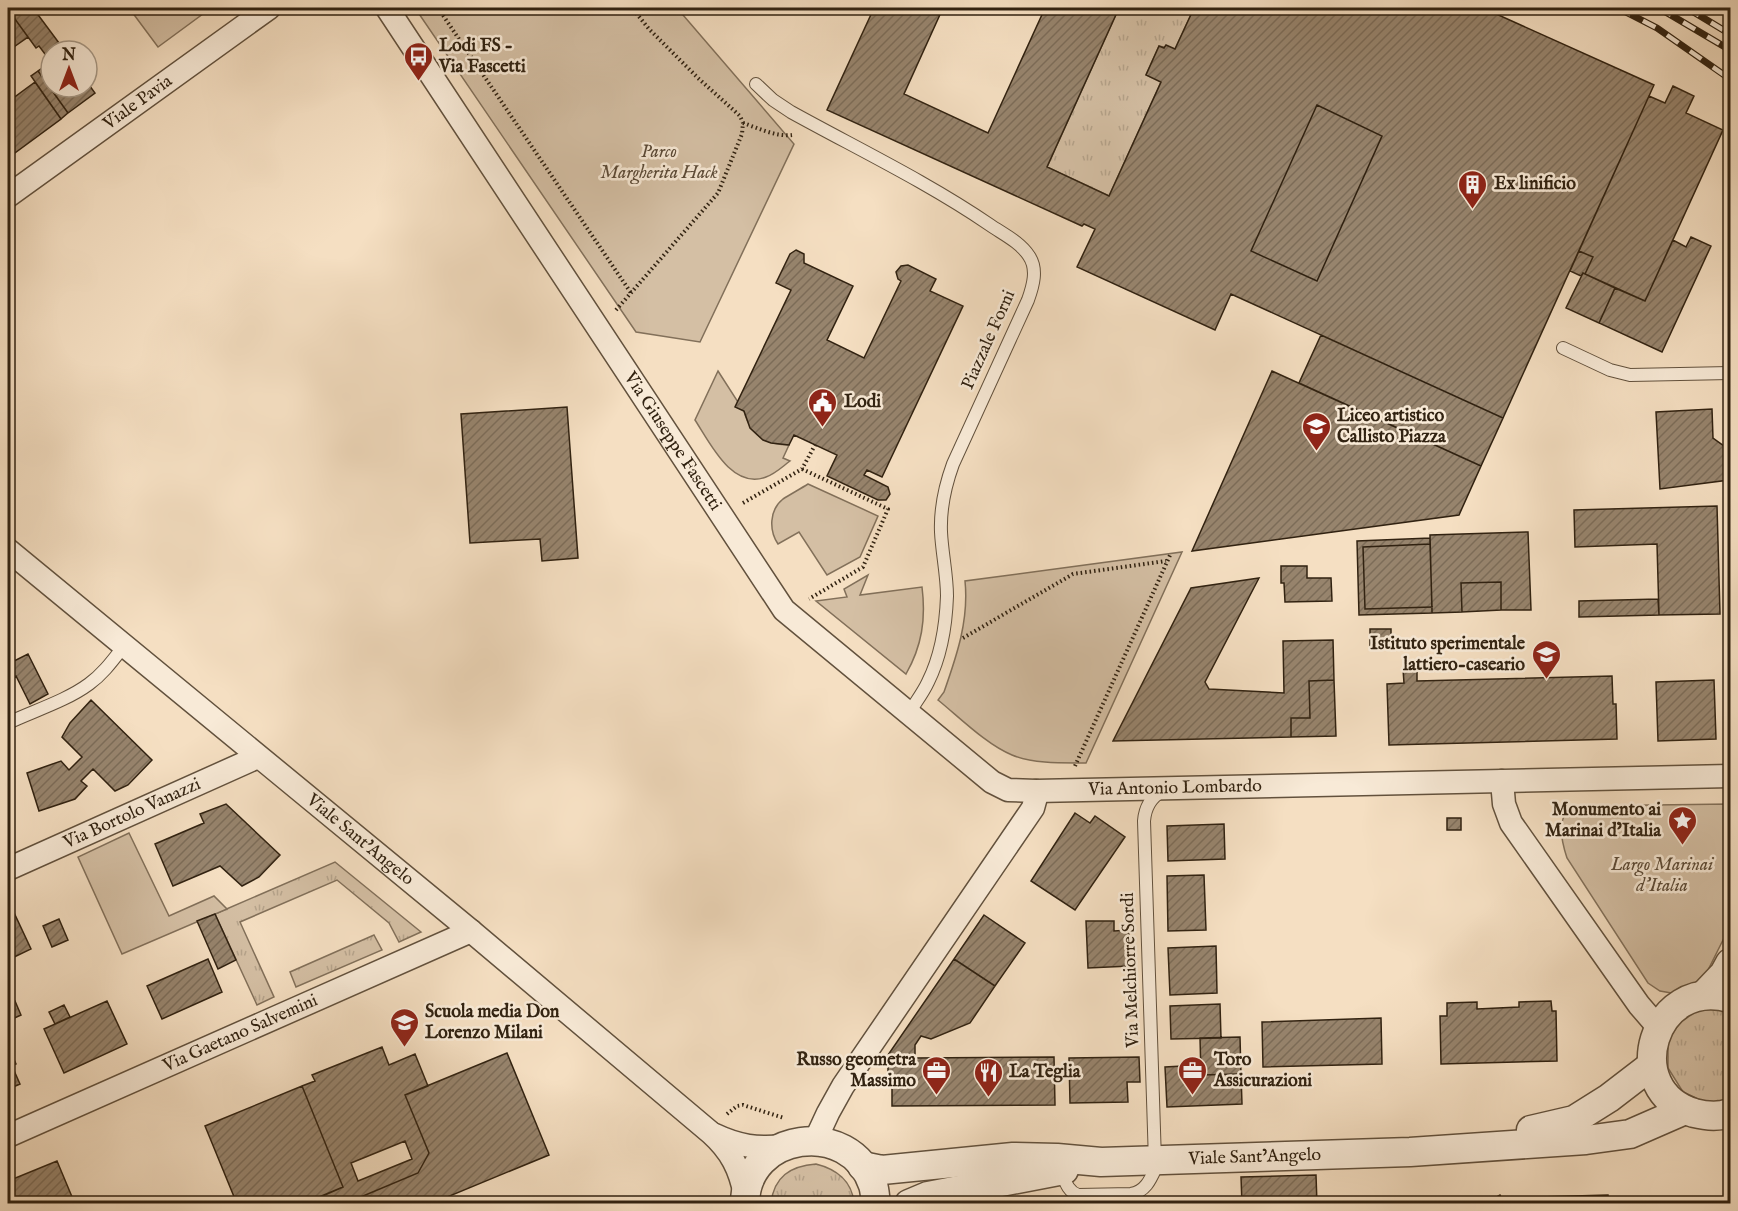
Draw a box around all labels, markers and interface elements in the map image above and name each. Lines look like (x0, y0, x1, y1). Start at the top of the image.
place label: Lodi FS - Via Fascetti (438, 35, 526, 79)
north arrow (39, 39, 99, 99)
bus stop icon: Lodi FS - Via Fascetti (402, 40, 434, 82)
text: N (61, 46, 76, 66)
street label: Viale Pavia (98, 70, 177, 136)
park label: Parco Margherita Hack (600, 141, 718, 185)
building icon: Ex linificio (1457, 168, 1489, 210)
place label: Ex linificio (1494, 173, 1576, 196)
street label: Piazzale Forni (957, 287, 1021, 393)
street label: Via Giuseppe Fascetti (618, 367, 727, 515)
public building icon: Lodi (807, 386, 839, 428)
place label: Lodi (844, 391, 881, 414)
place label: Liceo artistico Callisto Piazza (1337, 405, 1447, 449)
school or university icon: Liceo artistico Callisto Piazza (1300, 410, 1332, 452)
place label: Istituto sperimentale lattiero-caseario (1370, 633, 1526, 677)
school or university icon: Istituto sperimentale lattiero-caseario (1530, 638, 1562, 680)
street label: Via Bortolo Vanazzi (59, 773, 205, 855)
street label: Via Antonio Lombardo (1087, 775, 1262, 801)
street label: Viale Sant'Angelo (301, 788, 419, 891)
place label: Monumento ai Marinai d’Italia (1545, 799, 1662, 843)
place icon: Monumento ai Marinai d’Italia (1666, 804, 1698, 846)
park label: Largo Marinai d'Italia (1610, 854, 1715, 898)
street label: Via Melchiorre Sordi (1117, 892, 1145, 1049)
street label: Via Gaetano Salvemini (158, 989, 321, 1078)
place label: Scuola media Don Lorenzo Milani (425, 1001, 560, 1045)
school or university icon: Scuola media Don Lorenzo Milani (388, 1006, 420, 1048)
place label: Russo geometra Massimo (796, 1049, 917, 1093)
place label: Toro Assicurazioni (1213, 1049, 1312, 1093)
office icon: Russo geometra Massimo (921, 1054, 953, 1096)
office icon: Toro Assicurazioni (1177, 1054, 1209, 1096)
restaurant icon: La Teglia (972, 1056, 1004, 1098)
place label: La Teglia (1009, 1061, 1082, 1084)
street label: Viale Sant’Angelo (1187, 1143, 1322, 1171)

